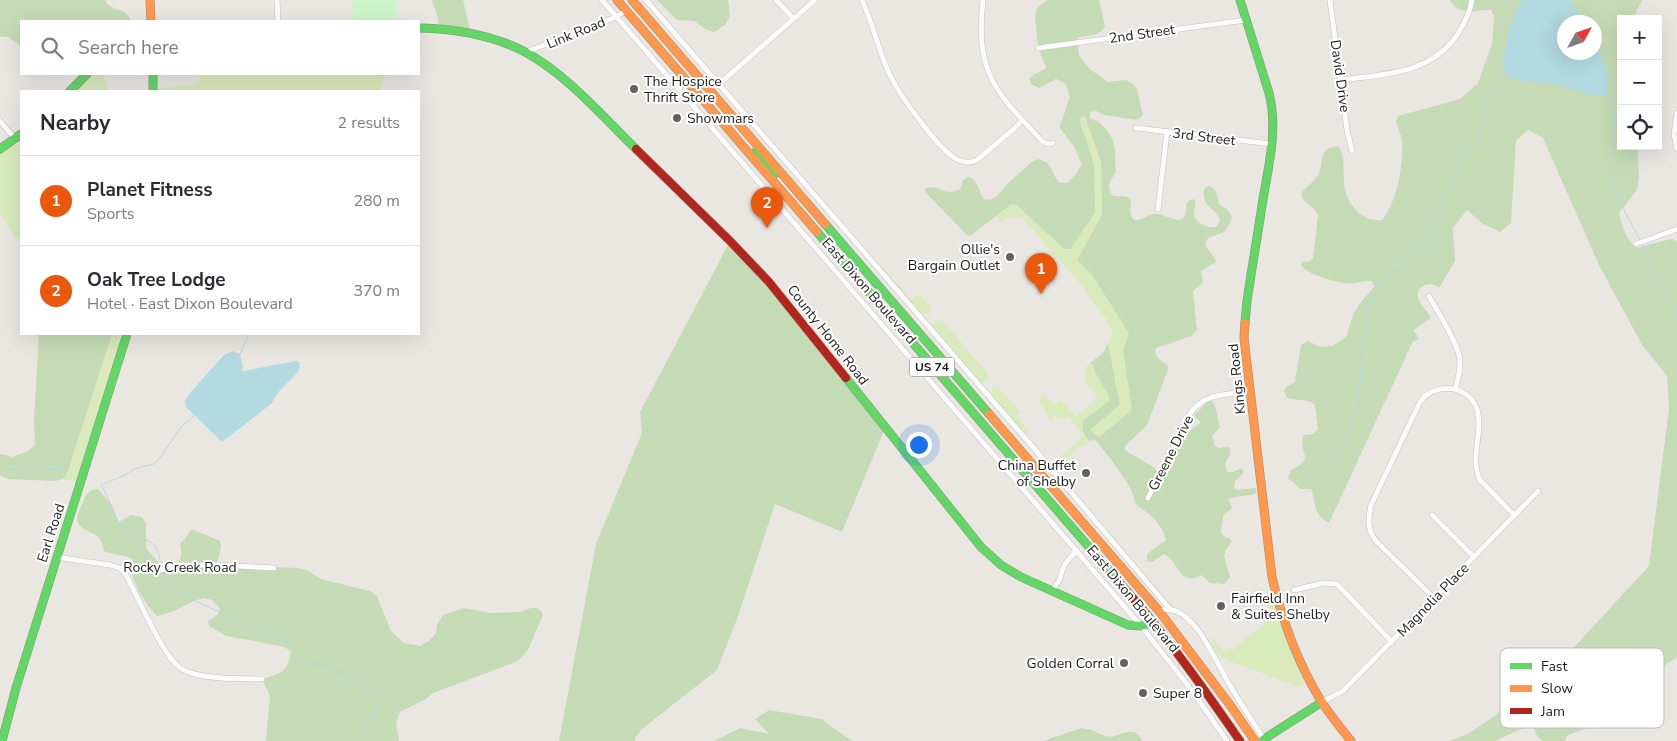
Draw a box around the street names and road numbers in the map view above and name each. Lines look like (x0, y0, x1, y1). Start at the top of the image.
street label: Link Road (544, 13, 608, 53)
street label: 2nd Street (1108, 20, 1176, 48)
street label: David Drive (1326, 38, 1354, 114)
street label: 3rd Street (1171, 124, 1237, 150)
street label: East Dixon Boulevard (818, 234, 920, 348)
street label: County Home Road (783, 281, 873, 389)
street label: Kings Road (1224, 343, 1250, 415)
road number: US 74 (910, 358, 954, 377)
street label: Greene Drive (1144, 412, 1198, 494)
street label: Earl Road (33, 501, 69, 565)
street label: East Dixon Boulevard (1082, 541, 1184, 657)
street label: Rocky Creek Road (123, 558, 237, 577)
street label: Magnolia Place (1393, 559, 1473, 641)

